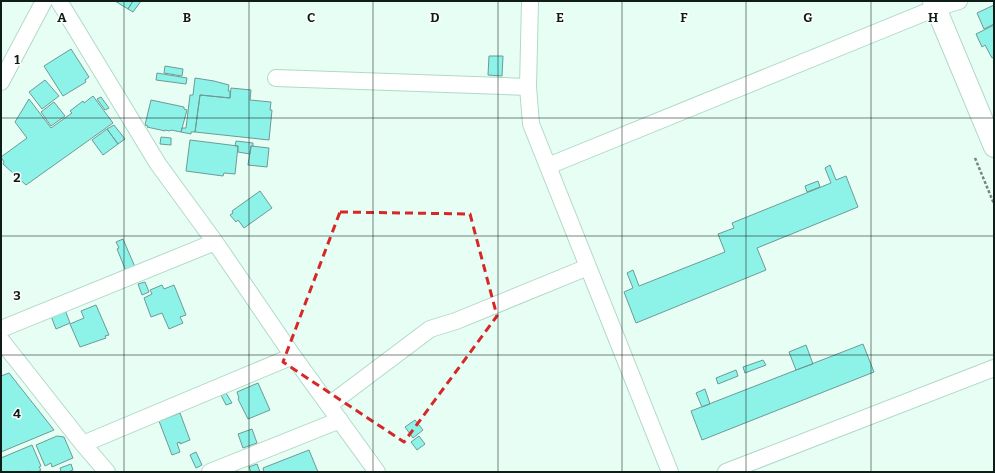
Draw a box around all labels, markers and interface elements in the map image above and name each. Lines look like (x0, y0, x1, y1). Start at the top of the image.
text: A (57, 10, 67, 25)
text: B (183, 10, 191, 25)
text: C (307, 10, 315, 25)
text: D (430, 10, 440, 25)
text: E (556, 10, 564, 25)
text: F (680, 10, 688, 25)
text: G (803, 10, 813, 25)
text: H (928, 10, 938, 25)
text: 1 (14, 52, 20, 67)
text: 2 (13, 170, 21, 185)
text: 3 (13, 288, 21, 303)
text: 4 (13, 406, 21, 421)

